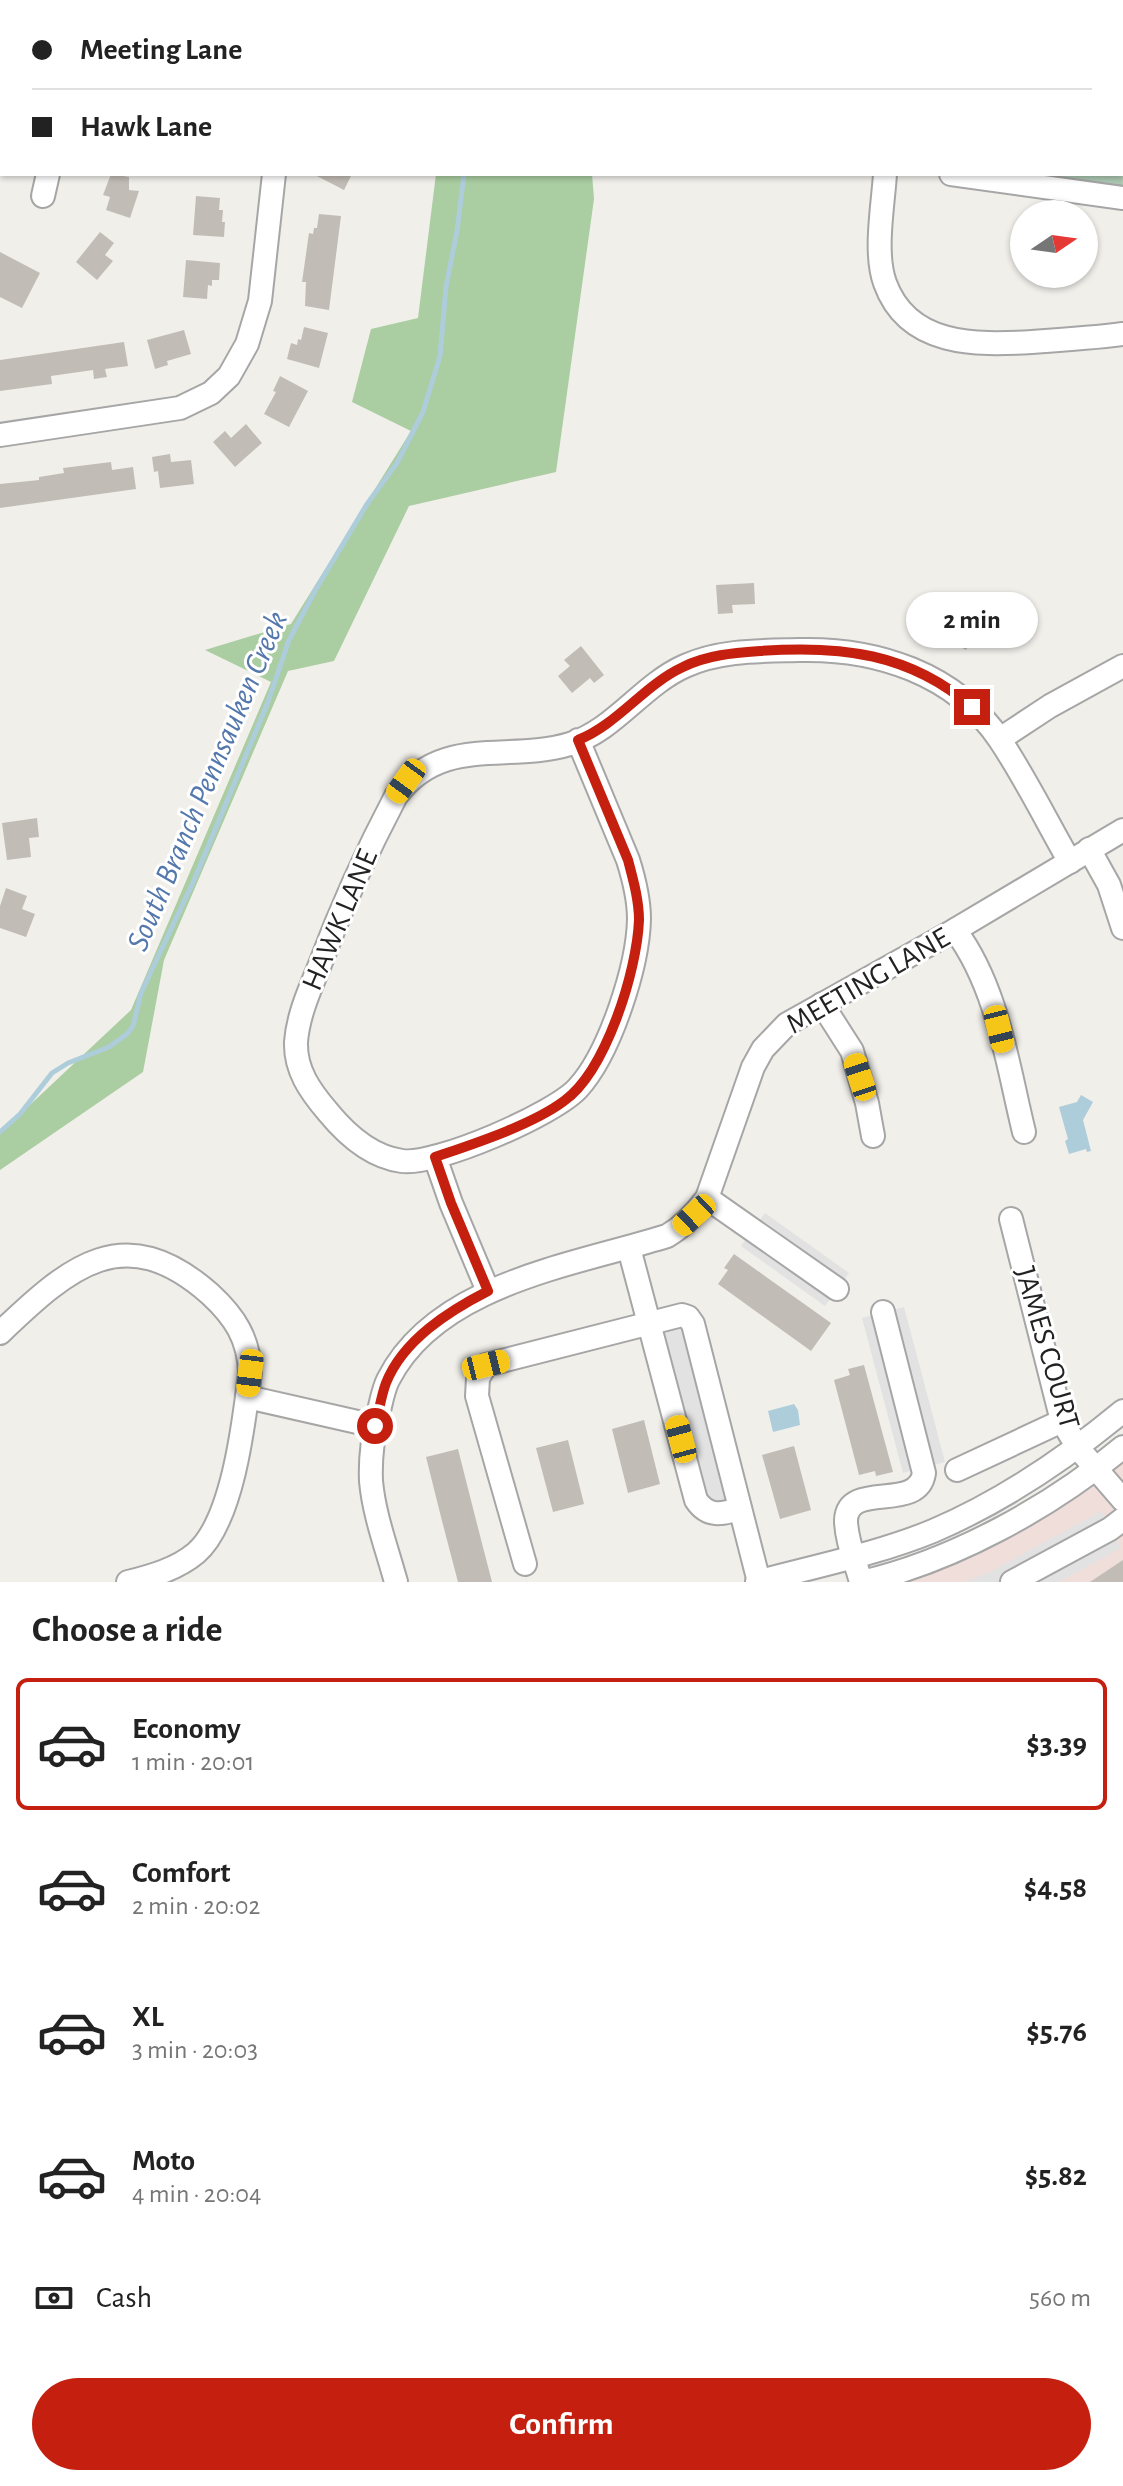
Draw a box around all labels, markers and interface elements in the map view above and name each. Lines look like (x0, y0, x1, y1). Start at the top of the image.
text: Meeting Lane (80, 35, 242, 65)
text: Hawk Lane (80, 112, 212, 142)
north arrow (1010, 200, 1098, 288)
map controls (1010, 200, 1098, 288)
callout: 2 min (906, 591, 1038, 647)
water label: South Branch Pennsauken Creek (121, 607, 293, 955)
text: 2 min (943, 607, 1001, 633)
route end (954, 689, 990, 725)
car (382, 755, 430, 807)
street label: HAWK LANE (297, 845, 383, 995)
street label: MEETING LANE (781, 922, 955, 1040)
car (982, 1003, 1016, 1055)
car (841, 1050, 879, 1104)
car (668, 1190, 720, 1240)
street label: JAMES COURT (1009, 1263, 1085, 1433)
car (235, 1348, 265, 1398)
car (460, 1348, 512, 1382)
route start (357, 1408, 393, 1444)
car (663, 1413, 699, 1465)
text: Choose a ride (32, 1612, 222, 1648)
icon: car (36, 1708, 108, 1780)
text: Economy (132, 1714, 241, 1744)
text: $3.39 (1026, 1729, 1087, 1759)
text: 1 min · 20:01 (132, 1749, 254, 1775)
icon: car (36, 1852, 108, 1924)
text: Comfort (132, 1858, 231, 1888)
text: $4.58 (1024, 1873, 1087, 1903)
text: 2 min · 20:02 (132, 1893, 260, 1919)
icon: car (36, 1996, 108, 2068)
text: XL (132, 2002, 164, 2032)
text: $5.76 (1026, 2017, 1087, 2047)
text: 3 min · 20:03 (132, 2037, 258, 2063)
icon: car (36, 2140, 108, 2212)
text: Moto (132, 2146, 195, 2176)
text: $5.82 (1025, 2161, 1087, 2191)
text: 4 min · 20:04 (132, 2181, 262, 2207)
icon: cash (32, 2276, 76, 2320)
text: Cash (96, 2283, 152, 2313)
text: 560 m (1029, 2285, 1091, 2311)
button: Confirm (32, 2378, 1091, 2470)

